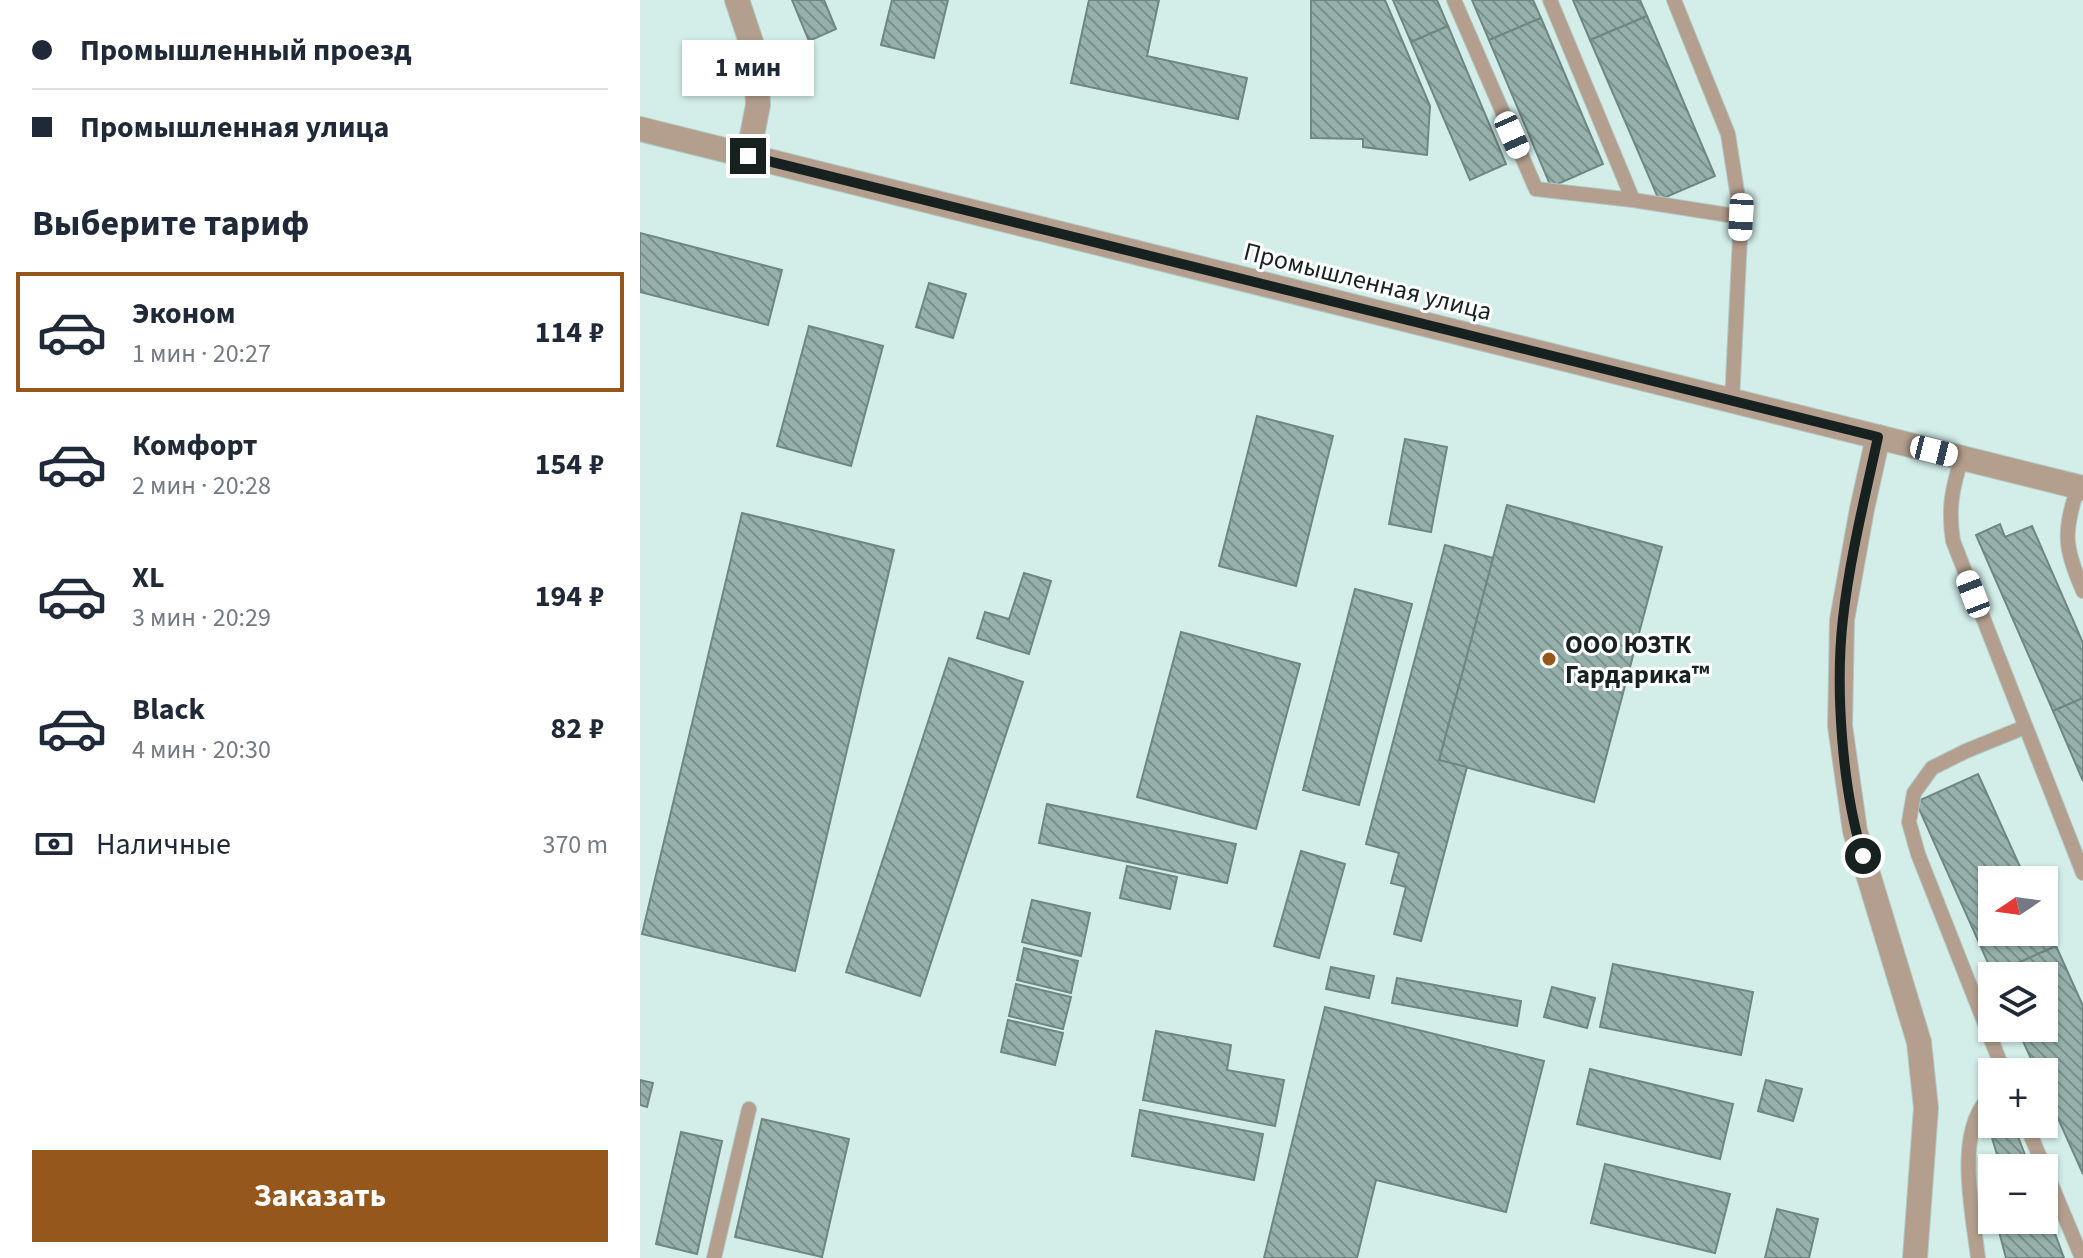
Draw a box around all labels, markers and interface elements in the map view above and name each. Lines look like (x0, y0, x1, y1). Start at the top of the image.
text: Промышленный проезд (80, 29, 412, 72)
callout: 1 мин (682, 40, 814, 96)
text: 1 мин (715, 49, 781, 86)
text: Промышленная улица (80, 106, 389, 149)
car (1491, 108, 1533, 162)
route end (730, 138, 766, 174)
car (1728, 192, 1754, 242)
text: Выберите тариф (32, 198, 309, 249)
street label: Промышленная улица (1240, 233, 1496, 330)
text: Эконом (132, 292, 236, 335)
icon: car (36, 296, 108, 368)
text: 114 ₽ (535, 311, 604, 354)
text: 1 мин · 20:27 (132, 335, 271, 372)
text: Комфорт (132, 424, 258, 467)
icon: car (36, 428, 108, 500)
car (1908, 434, 1960, 468)
text: 154 ₽ (535, 443, 604, 486)
text: 2 мин · 20:28 (132, 467, 271, 504)
text: XL (132, 556, 165, 599)
icon: car (36, 560, 108, 632)
car (1953, 567, 1993, 621)
text: 194 ₽ (535, 575, 604, 618)
text: 3 мин · 20:29 (132, 599, 271, 636)
place label: ООО ЮЗТК Гардарика™ (1565, 626, 1710, 693)
marker: ООО ЮЗТК Гардарика™ (1540, 650, 1558, 668)
text: Black (132, 688, 205, 731)
icon: car (36, 692, 108, 764)
text: 82 ₽ (550, 707, 604, 750)
text: 4 мин · 20:30 (132, 731, 271, 768)
icon: cash (32, 822, 76, 866)
text: Наличные (96, 823, 231, 866)
text: 370 m (542, 826, 608, 863)
route start (1845, 838, 1881, 874)
north arrow (1978, 866, 2058, 946)
map controls (1978, 866, 2058, 1234)
button: layers (1978, 962, 2058, 1042)
button: + (1978, 1058, 2058, 1138)
button: Заказать (32, 1150, 608, 1242)
button: − (1978, 1154, 2058, 1234)

